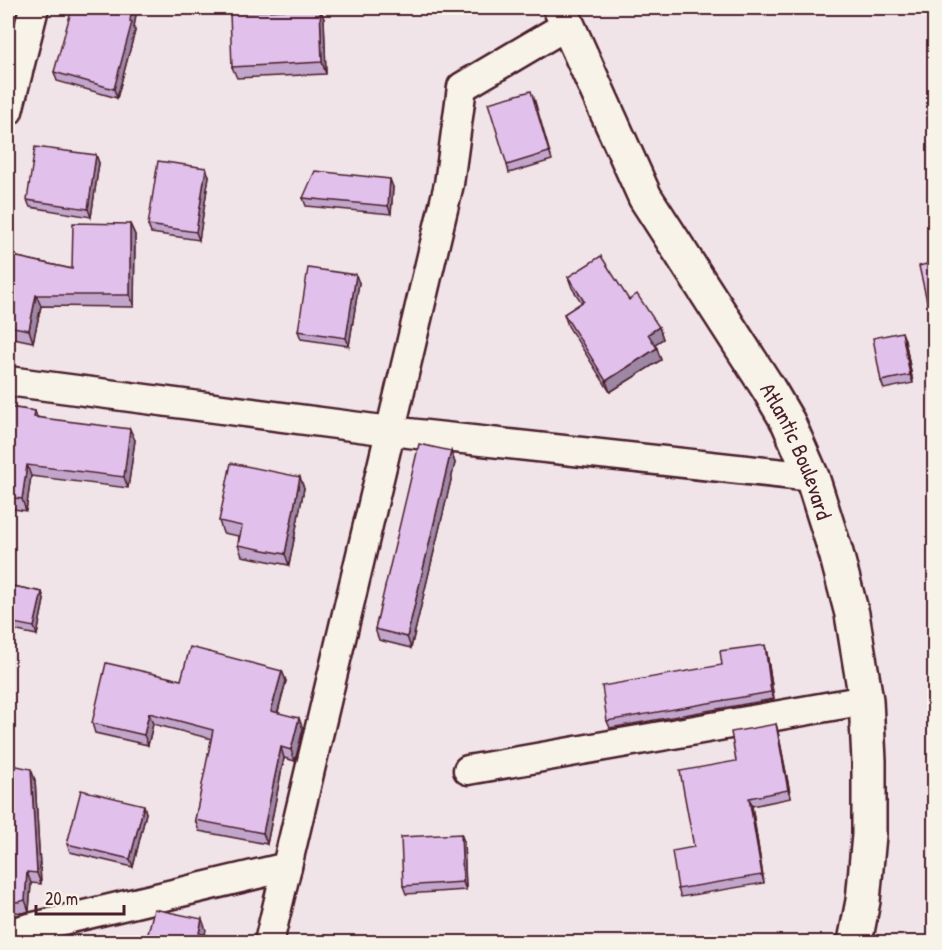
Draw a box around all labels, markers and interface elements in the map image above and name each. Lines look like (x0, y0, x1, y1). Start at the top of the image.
street label: Atlantic Boulevard (753, 377, 840, 523)
scale bar (36, 878, 124, 916)
text: 20 m (45, 886, 78, 911)

